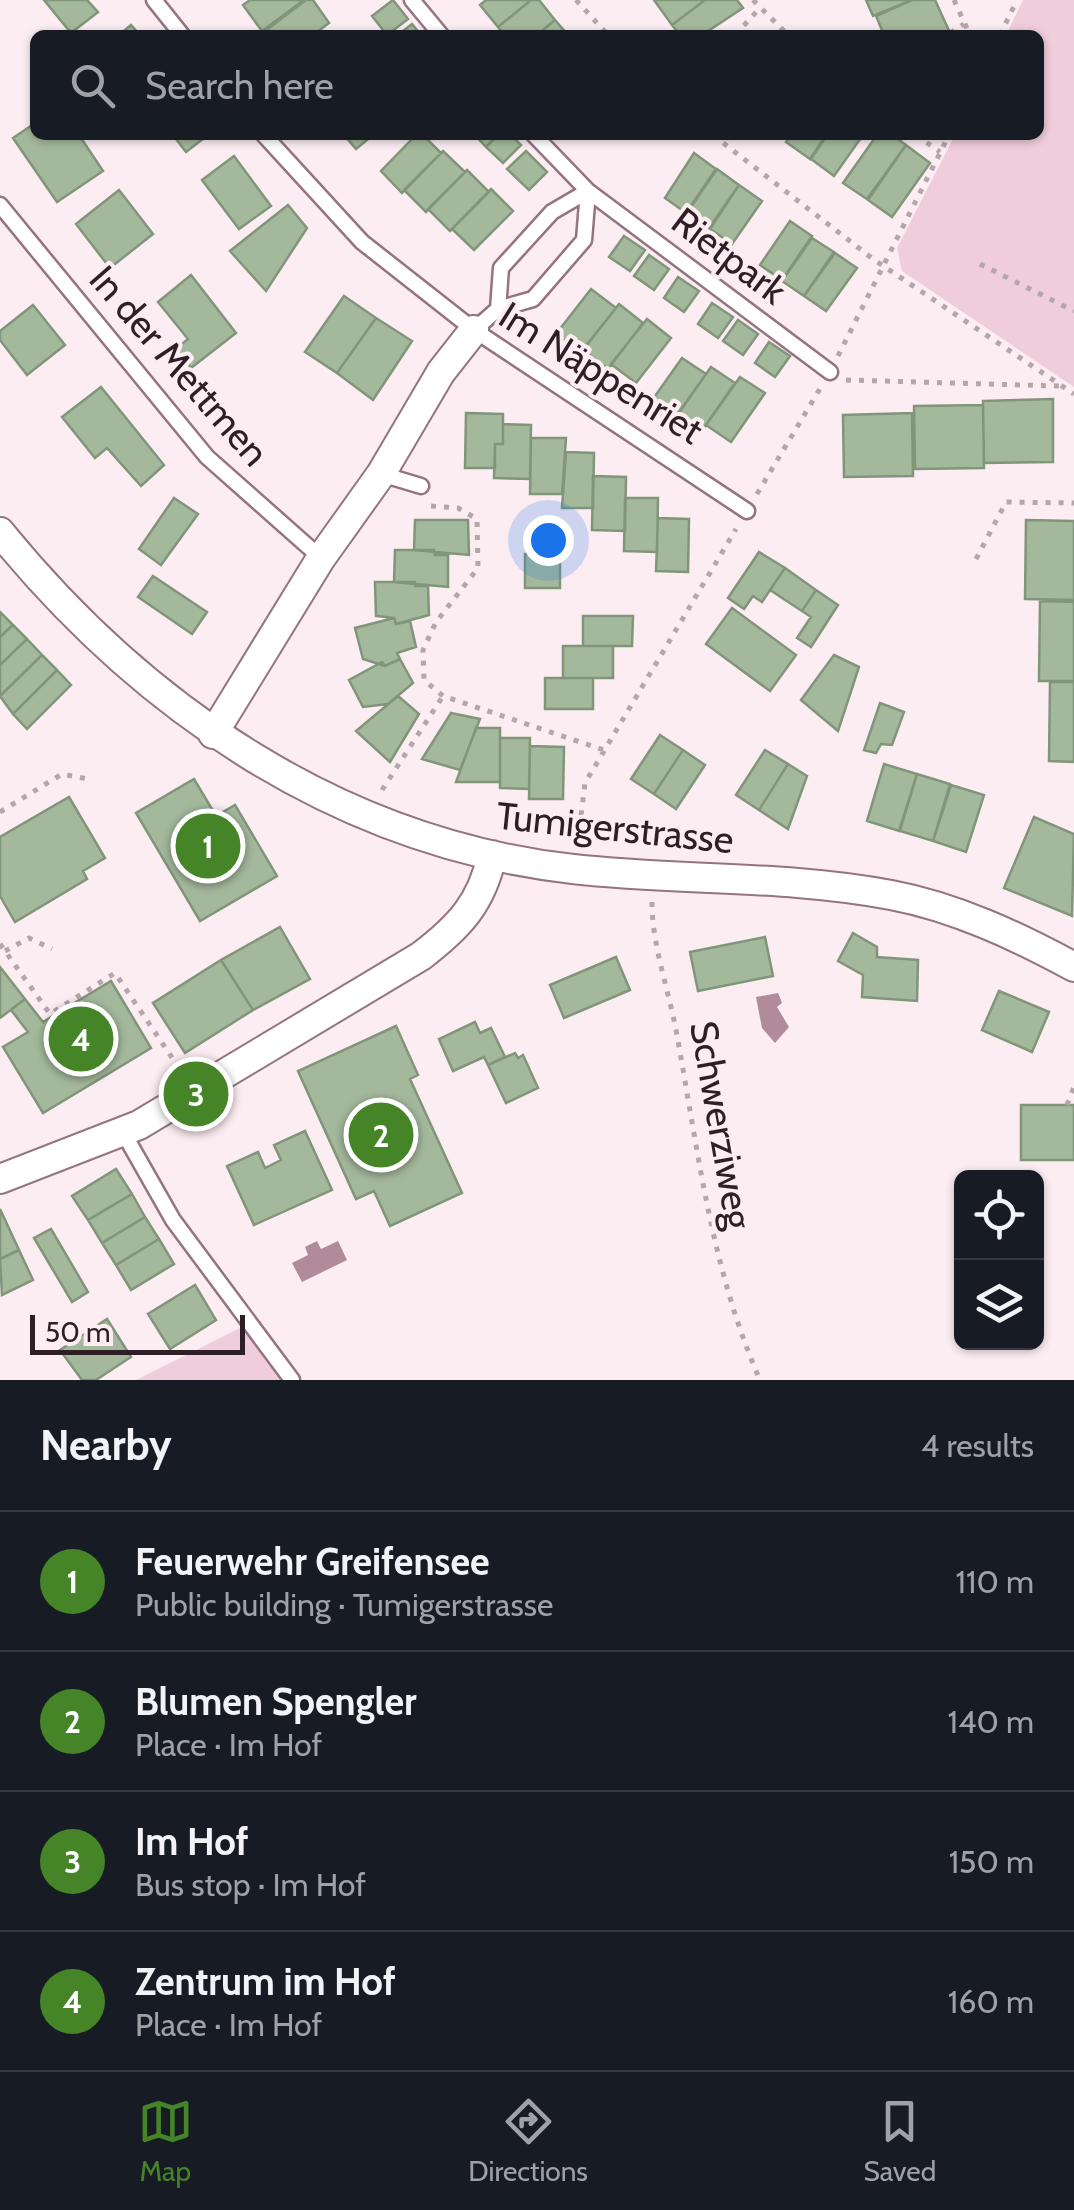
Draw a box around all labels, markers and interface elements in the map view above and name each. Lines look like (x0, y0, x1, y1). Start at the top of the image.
search box (30, 30, 1044, 140)
icon: search (65, 58, 120, 113)
text: Search here (145, 62, 334, 109)
street label: Rietpark (663, 197, 796, 314)
street label: In der Mettmen (80, 256, 279, 475)
street label: Im Näppenriet (491, 291, 712, 454)
your location (523, 515, 574, 566)
street label: Tumigerstrasse (494, 792, 736, 863)
pin: 1 (176, 808, 240, 884)
pin: 4 (48, 1002, 114, 1076)
street label: Schwerziweg (680, 1017, 763, 1234)
pin: 3 (164, 1056, 228, 1132)
pin: 2 (348, 1098, 414, 1172)
map controls (954, 1170, 1044, 1350)
button: locate (954, 1170, 1044, 1260)
button: layers (954, 1260, 1044, 1350)
scale bar (30, 1310, 245, 1354)
text: 50 m (45, 1315, 111, 1349)
text: Nearby (40, 1419, 172, 1471)
text: 4 results (921, 1426, 1034, 1465)
text: Feuerwehr Greifensee (135, 1538, 490, 1585)
text: 1 (67, 1562, 78, 1601)
text: 110 m (956, 1562, 1034, 1601)
text: Public building · Tumigerstrasse (135, 1585, 553, 1624)
text: Blumen Spengler (135, 1678, 417, 1725)
text: 2 (64, 1702, 81, 1741)
text: 140 m (947, 1702, 1034, 1741)
text: Place · Im Hof (135, 1725, 322, 1764)
text: Im Hof (135, 1818, 249, 1865)
text: 3 (64, 1842, 81, 1881)
text: 150 m (949, 1842, 1034, 1881)
text: Bus stop · Im Hof (135, 1865, 366, 1904)
text: Zentrum im Hof (135, 1958, 396, 2005)
text: 4 (63, 1982, 82, 2021)
text: 160 m (948, 1982, 1034, 2021)
text: Place · Im Hof (135, 2005, 322, 2044)
tab: Map (138, 2094, 193, 2188)
tab: Directions (468, 2094, 588, 2188)
tab: Saved (864, 2094, 936, 2188)

